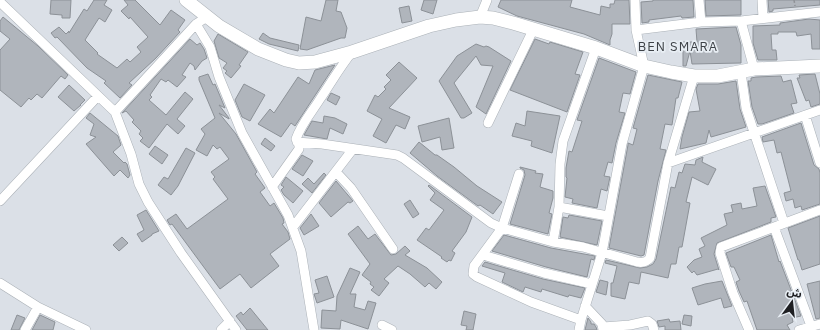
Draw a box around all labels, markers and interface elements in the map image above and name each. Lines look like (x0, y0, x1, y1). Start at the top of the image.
district label: BEN SMARA (638, 38, 718, 55)
north arrow (772, 282, 812, 322)
text: ش (785, 284, 804, 301)

